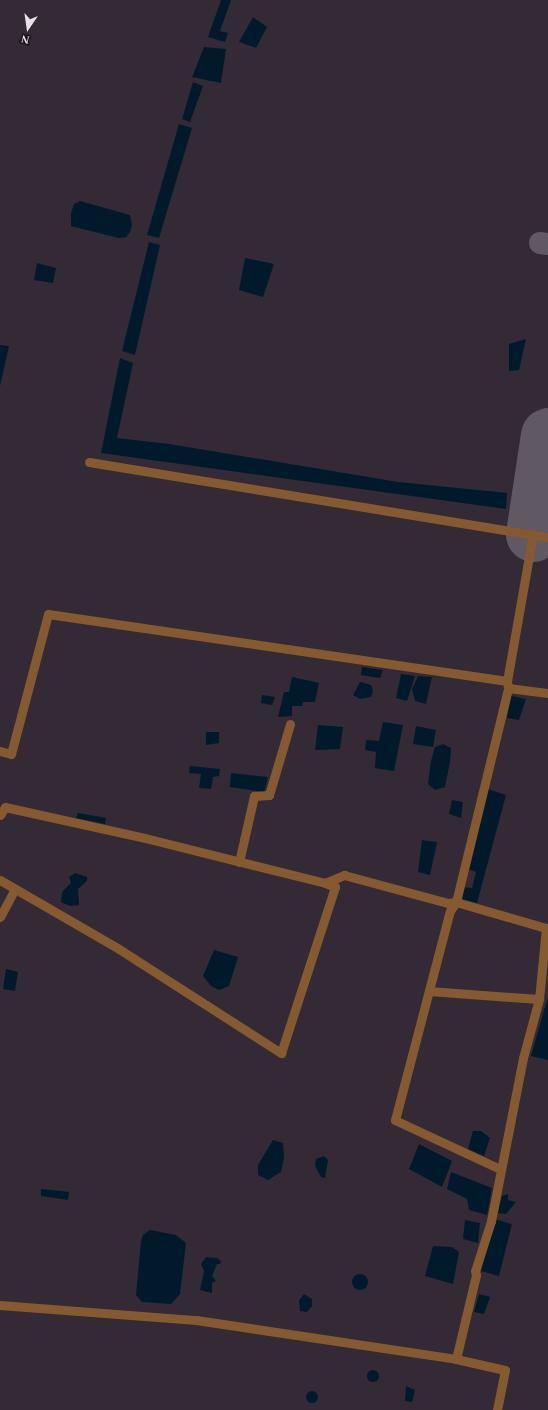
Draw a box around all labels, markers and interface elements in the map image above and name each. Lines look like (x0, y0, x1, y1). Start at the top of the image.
north arrow (8, 8, 48, 48)
text: N (20, 33, 31, 46)

